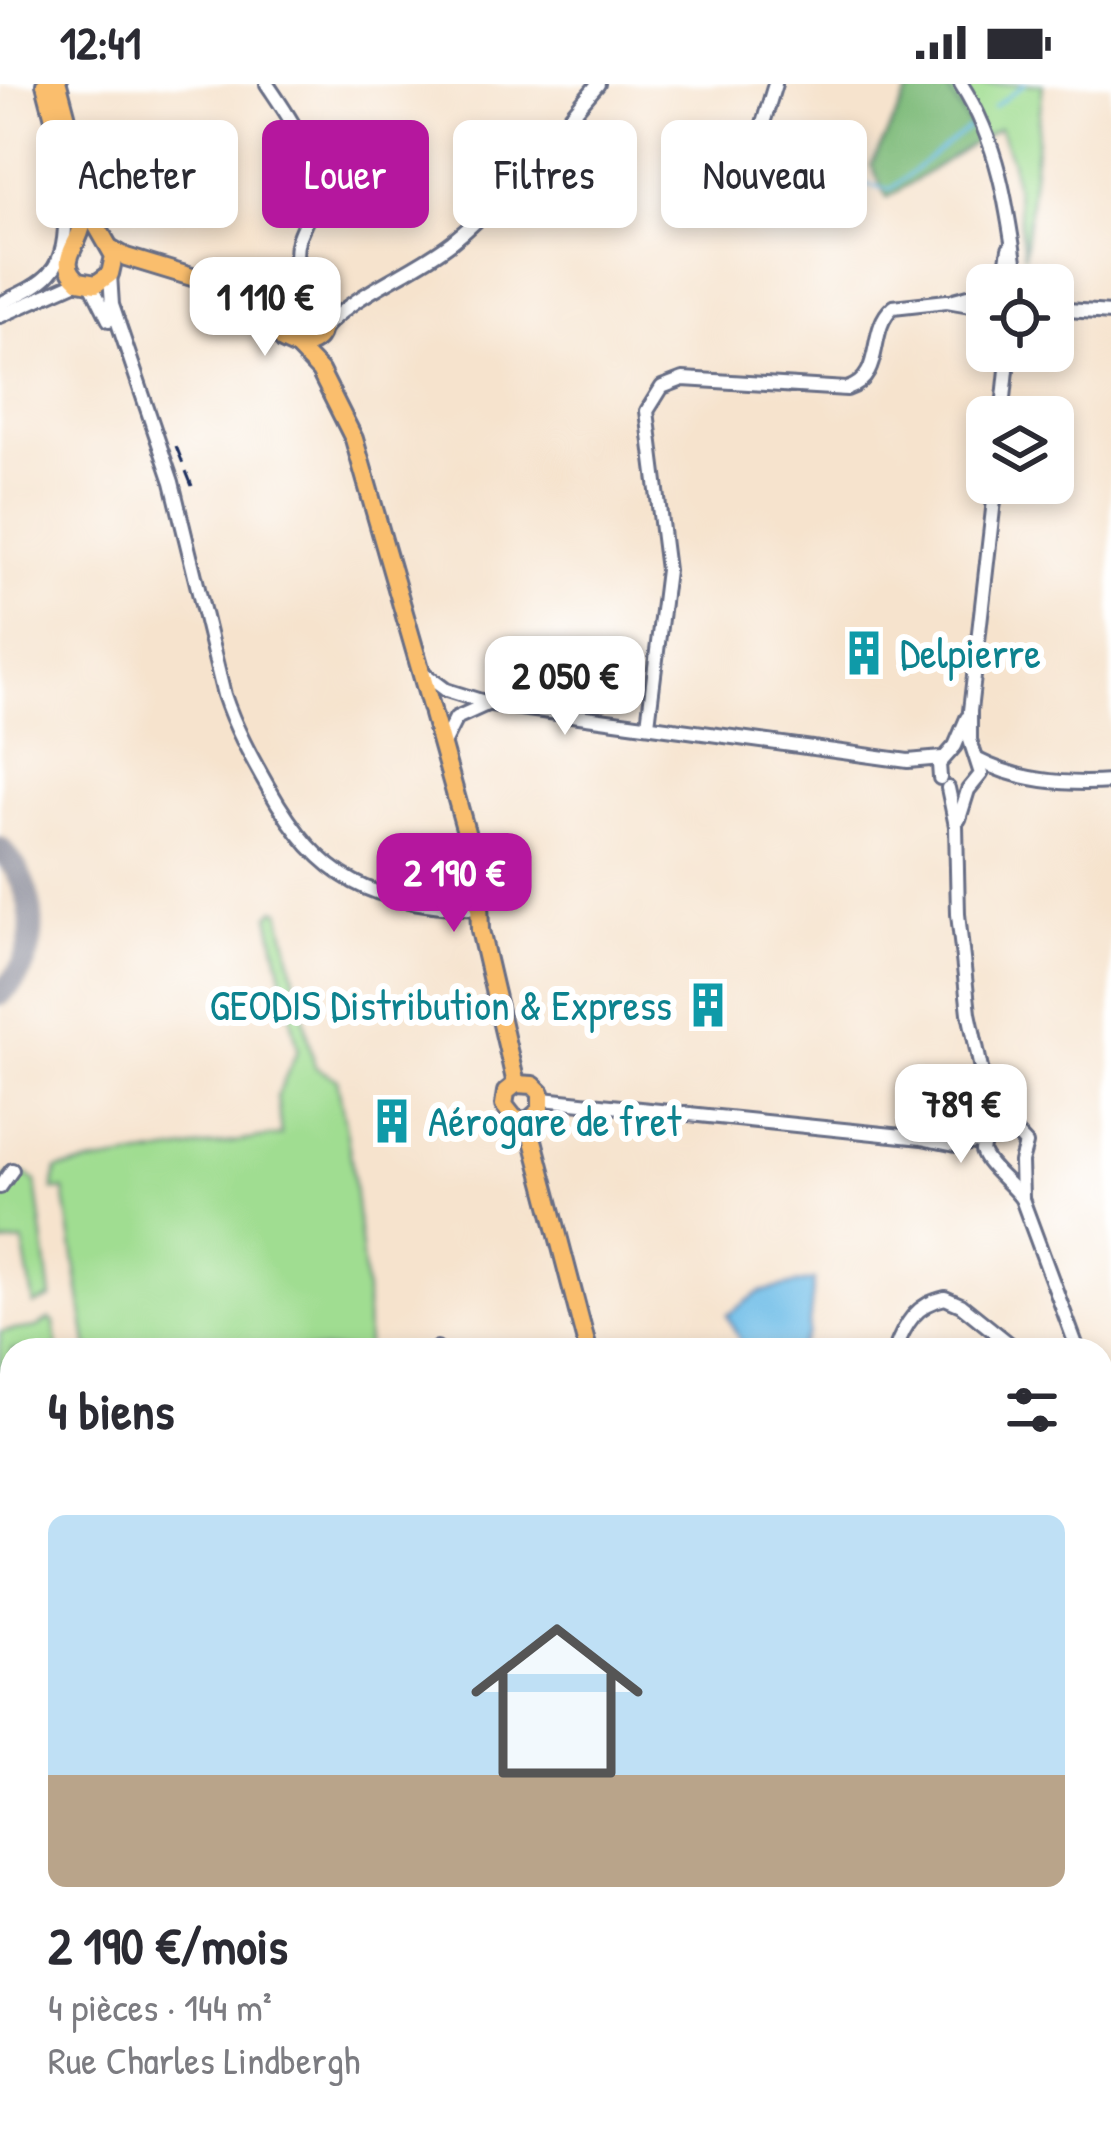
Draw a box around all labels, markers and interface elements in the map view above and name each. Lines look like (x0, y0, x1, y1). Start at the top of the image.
text: 12:41 (60, 12, 141, 73)
chip: Acheter (36, 120, 238, 228)
chip: Louer (262, 120, 429, 228)
chip: Filtres (453, 120, 637, 228)
chip: Nouveau (661, 120, 867, 228)
pin: 1 110 € (154, 257, 376, 359)
map controls (966, 264, 1074, 504)
button: locate (966, 264, 1074, 372)
text: 1 110 € (217, 269, 313, 322)
button: layers (966, 396, 1074, 504)
place label: Delpierre (900, 624, 1041, 681)
building icon: Delpierre (839, 628, 889, 678)
pin: 2 050 € (454, 636, 676, 738)
text: 2 050 € (512, 648, 618, 701)
pin: 2 190 € (343, 833, 565, 935)
text: 2 190 € (404, 845, 504, 898)
place label: GEODIS Distribution & Express (210, 976, 672, 1033)
building icon: GEODIS Distribution & Express (683, 980, 733, 1030)
pin: 789 € (877, 1064, 1045, 1166)
text: 789 € (922, 1076, 1000, 1129)
place label: Aérogare de fret (428, 1092, 682, 1149)
building icon: Aérogare de fret (367, 1096, 417, 1146)
text: 4 biens (48, 1376, 174, 1445)
icon: filters (999, 1377, 1065, 1443)
icon: home (449, 1593, 665, 1809)
text: 2 190 €/mois (48, 1911, 288, 1980)
text: 4 pièces · 144 m² (48, 1980, 272, 2033)
text: Rue Charles Lindbergh (48, 2033, 360, 2086)

